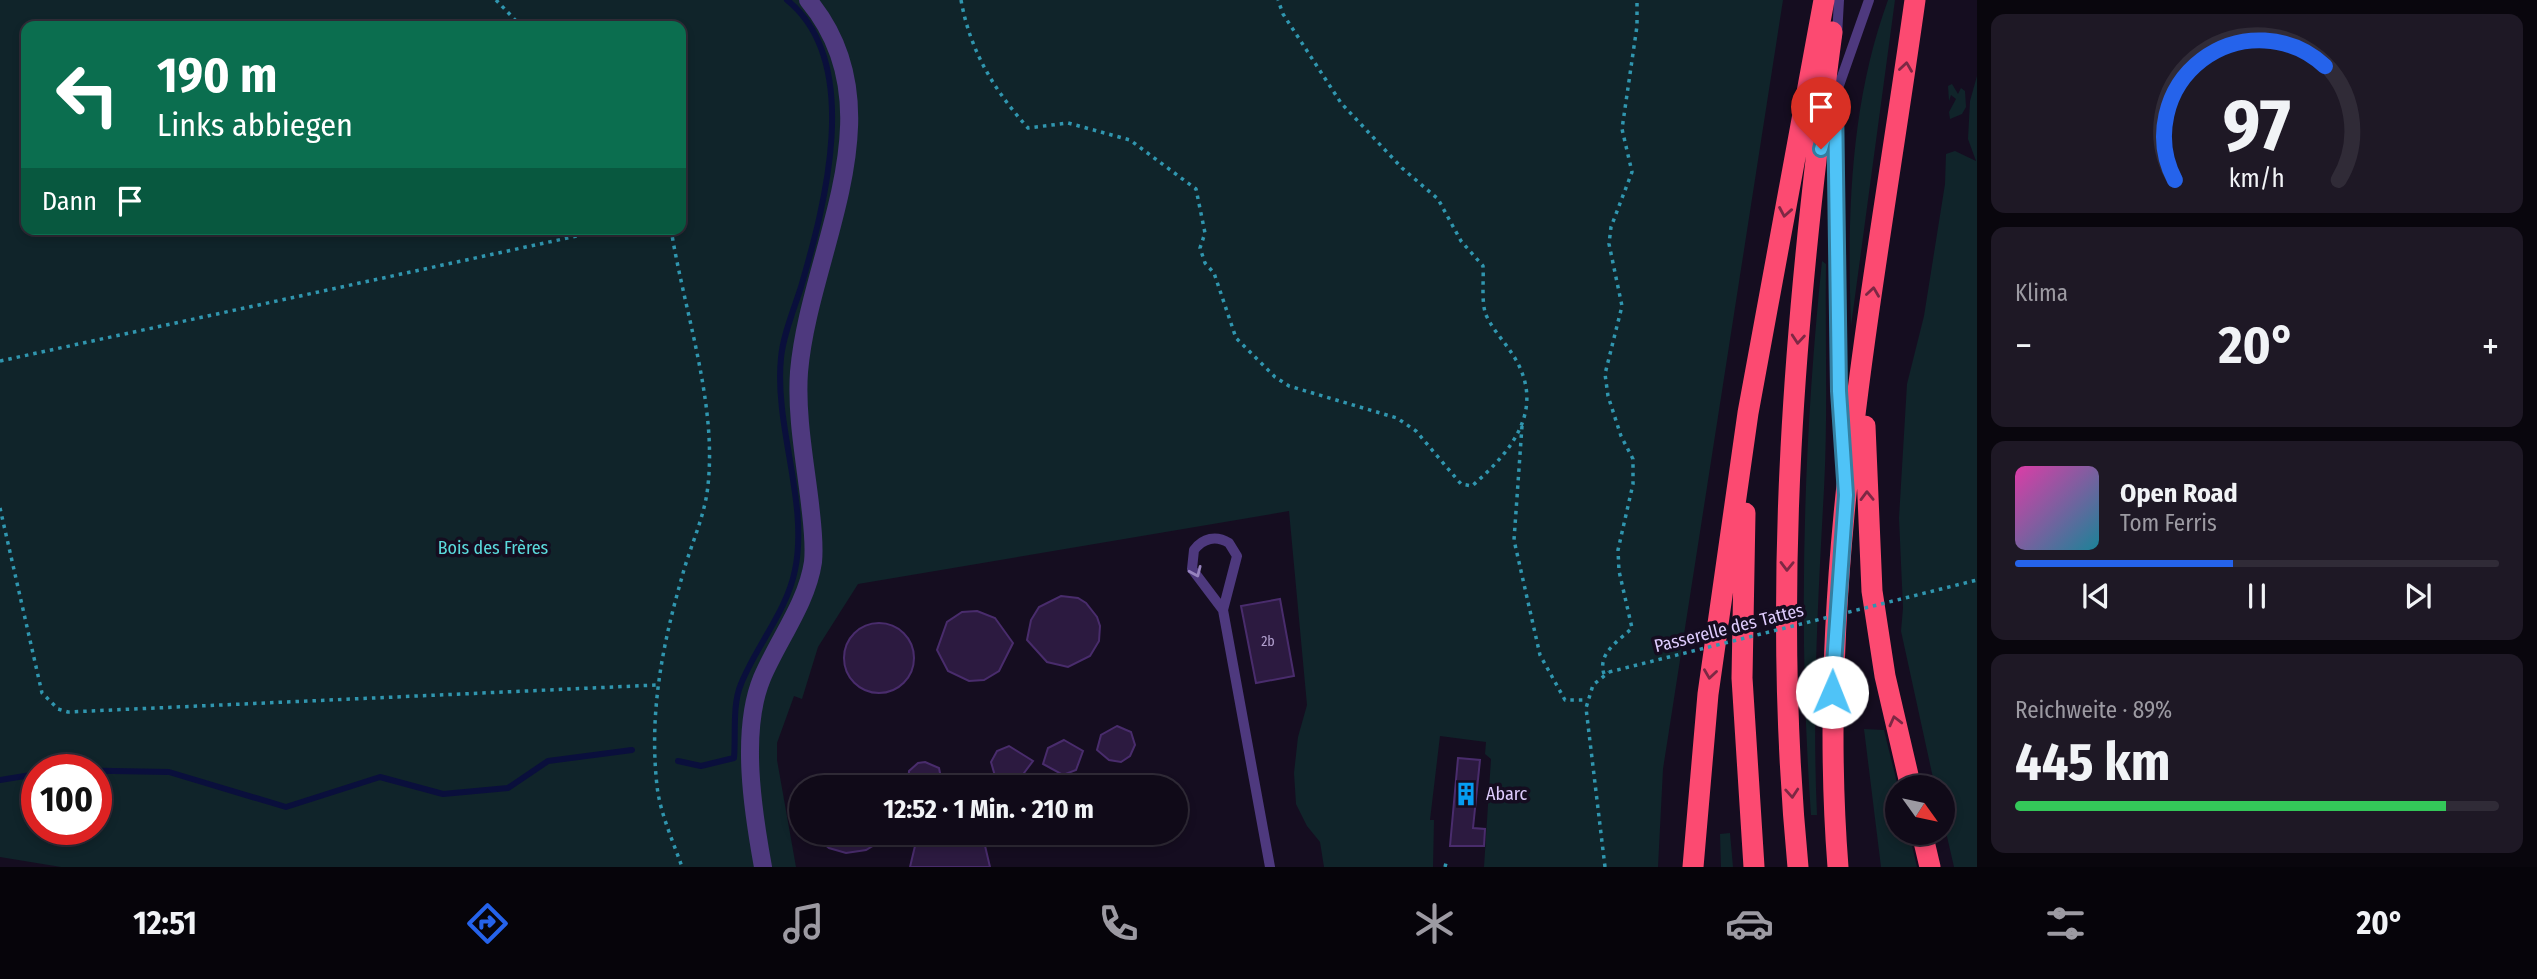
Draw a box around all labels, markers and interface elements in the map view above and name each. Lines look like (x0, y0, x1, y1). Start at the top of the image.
text: 190 m (157, 46, 277, 105)
icon: left (42, 49, 133, 140)
one-way arrow (1898, 61, 1913, 73)
pin (1791, 77, 1851, 149)
text: 97 (2223, 82, 2291, 169)
icon: arrive (1802, 88, 1840, 126)
text: Links abbiegen (157, 106, 353, 144)
text: km/h (2229, 163, 2285, 193)
icon: arrive (111, 182, 149, 220)
text: Dann (42, 186, 97, 217)
one-way arrow (1778, 206, 1793, 218)
text: Klima (2015, 279, 2068, 307)
one-way arrow (1865, 286, 1880, 298)
text: 20° (2219, 314, 2295, 377)
text: − (2015, 323, 2032, 369)
text: + (2482, 323, 2499, 369)
one-way arrow (1791, 334, 1806, 345)
text: Open Road (2120, 478, 2238, 509)
one-way arrow (1859, 490, 1875, 501)
text: Tom Ferris (2120, 509, 2217, 537)
park label: Bois des Frères (438, 537, 549, 559)
one-way arrow (1779, 561, 1794, 572)
one-way arrow (1188, 565, 1202, 577)
icon: previous (2077, 577, 2115, 615)
icon: pause (2238, 577, 2276, 615)
icon: next (2399, 577, 2437, 615)
street label: Passerelle des Tattes (1652, 599, 1806, 657)
house number: 2b (1261, 633, 1275, 650)
position arrow (1795, 655, 1869, 729)
one-way arrow (1703, 669, 1718, 680)
text: Reichweite · 89% (2015, 696, 2172, 724)
one-way arrow (1888, 715, 1903, 727)
text: 445 km (2015, 731, 2170, 794)
speed limit sign: 100 (21, 754, 112, 845)
north arrow (1885, 775, 1955, 845)
map controls (1885, 775, 1955, 845)
building icon: Abarc (1452, 780, 1480, 808)
place label: Abarc (1486, 783, 1527, 805)
one-way arrow (1784, 788, 1799, 799)
text: 12:52 · 1 Min. · 210 m (883, 794, 1094, 825)
icon: directions (463, 899, 512, 948)
icon: music (779, 899, 828, 948)
icon: phone (1094, 899, 1143, 948)
icon: climate (1410, 899, 1459, 948)
icon: car (1725, 899, 1774, 948)
icon: filters (2041, 899, 2090, 948)
text: 12:51 (133, 904, 197, 942)
text: 20° (2356, 904, 2404, 942)

